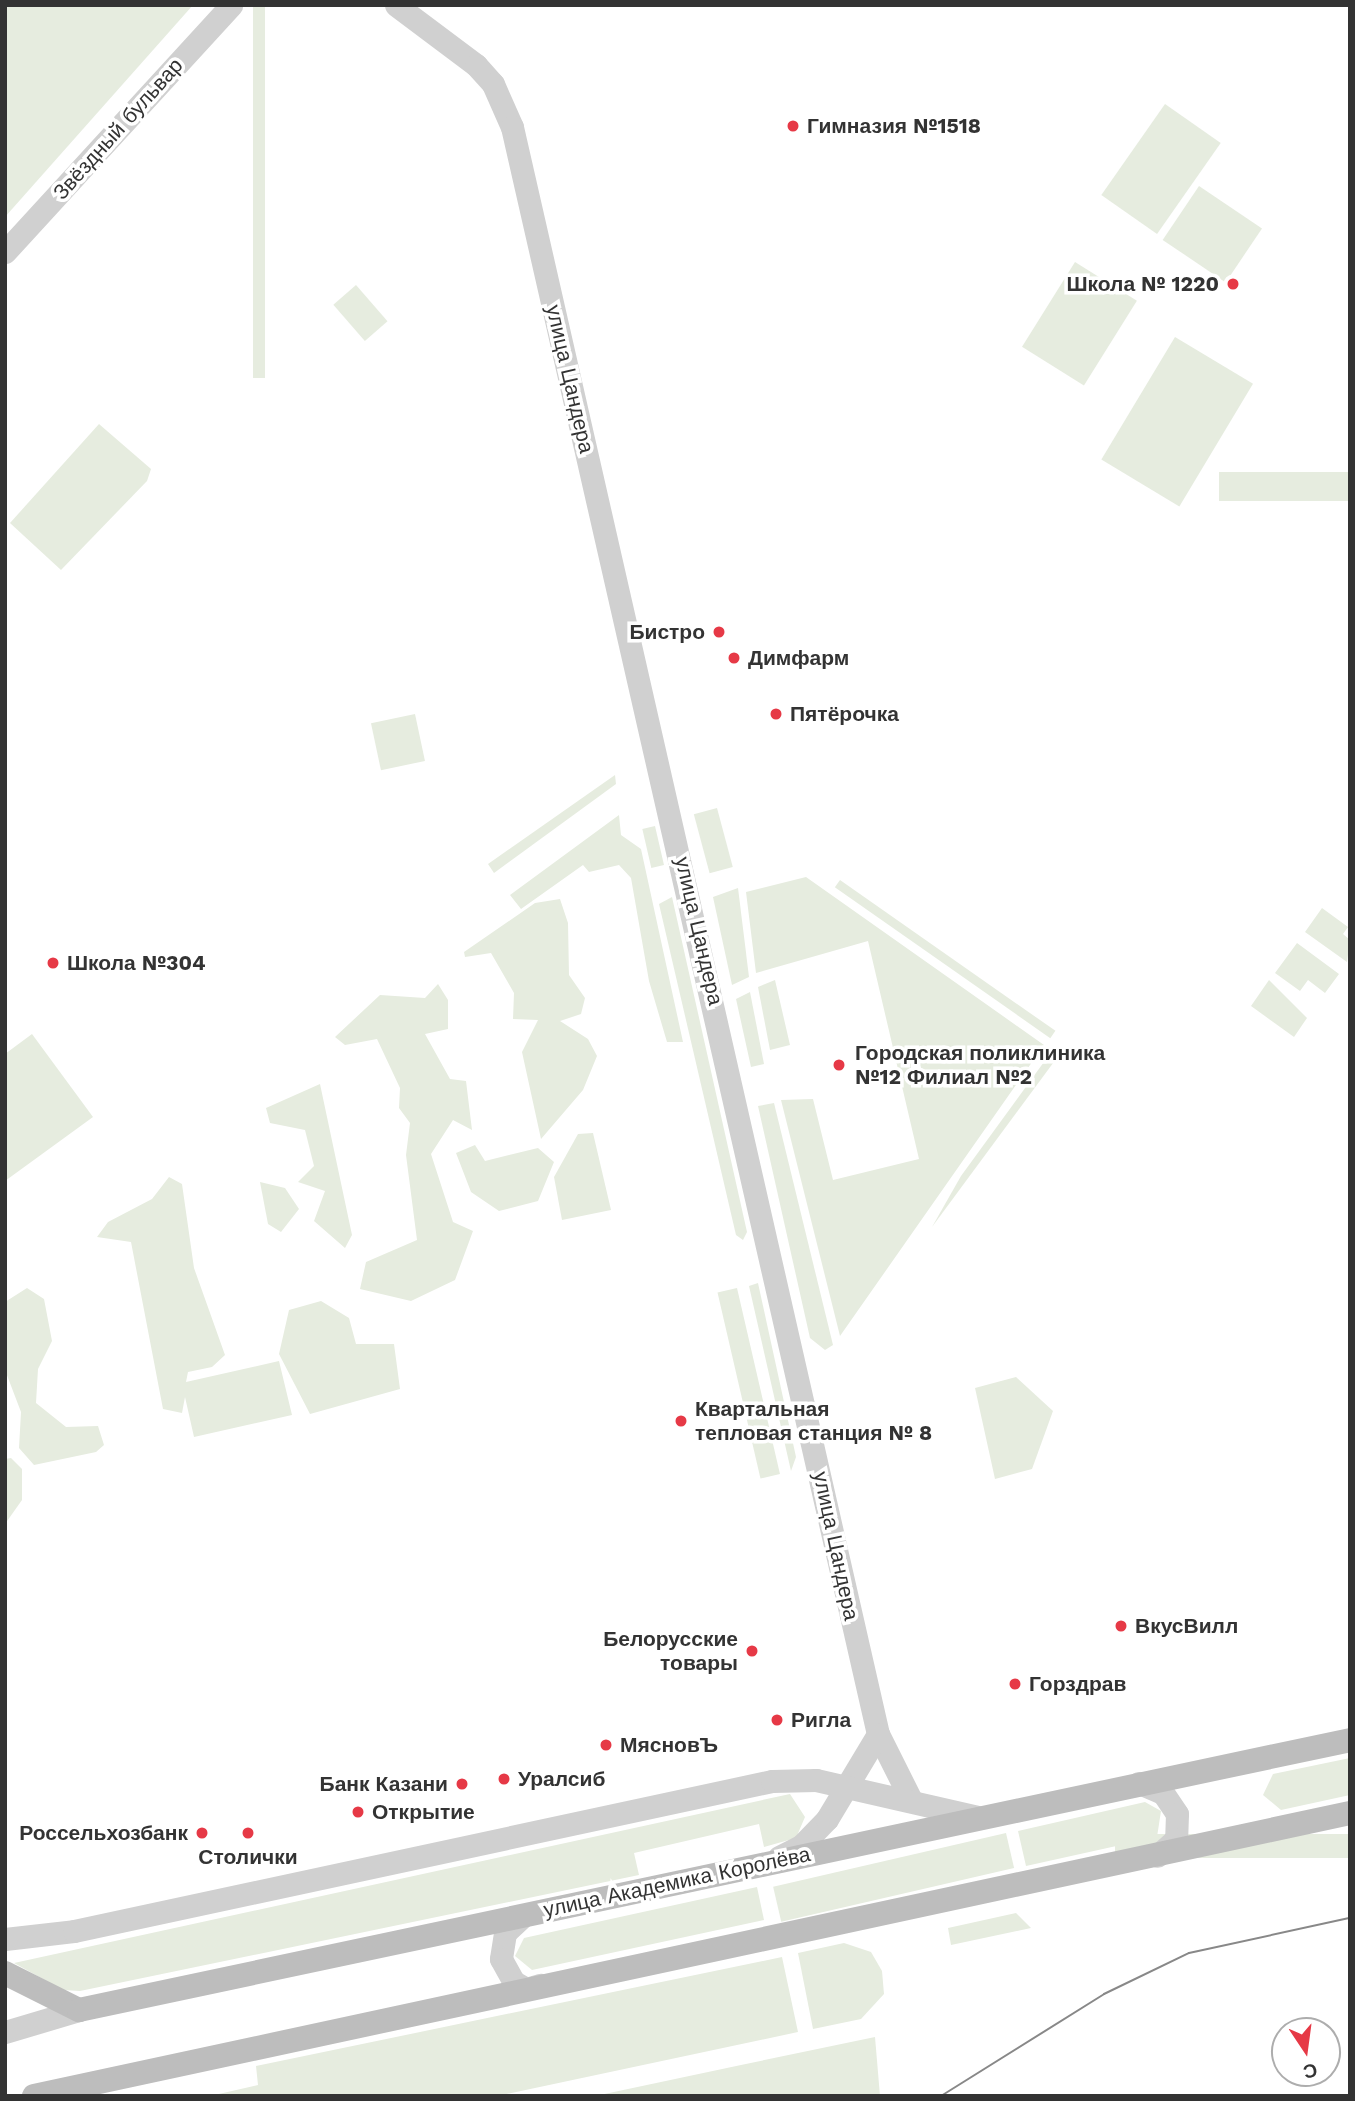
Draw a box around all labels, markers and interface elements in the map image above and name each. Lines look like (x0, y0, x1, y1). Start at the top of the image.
street label: Звёздный бульвар (48, 53, 188, 205)
place label: Гимназия №1518 (807, 113, 981, 139)
marker: Гимназия №1518 (785, 118, 801, 134)
place label: Школа № 1220 (1066, 271, 1219, 297)
marker: Школа № 1220 (1225, 276, 1241, 292)
street label: улица Цандера (541, 302, 599, 456)
place label: Бистро (629, 619, 705, 645)
marker: Бистро (711, 624, 727, 640)
place label: Димфарм (748, 645, 849, 671)
marker: Димфарм (726, 650, 742, 666)
place label: Пятёрочка (790, 701, 899, 727)
marker: Пятёрочка (768, 706, 784, 722)
street label: улица Цандера (670, 854, 728, 1008)
place label: Школа №304 (67, 950, 206, 976)
marker: Школа №304 (45, 955, 61, 971)
place label: Городская поликлиника №12 Филиал №2 (855, 1040, 1105, 1090)
marker: Городская поликлиника №12 Филиал №2 (829, 1055, 849, 1075)
place label: Квартальная тепловая станция № 8 (695, 1396, 932, 1446)
marker: Квартальная тепловая станция № 8 (673, 1413, 689, 1429)
street label: улица Цандера (808, 1469, 864, 1623)
place label: ВкусВилл (1135, 1613, 1238, 1639)
marker: ВкусВилл (1113, 1618, 1129, 1634)
place label: Белорусские товары (603, 1626, 738, 1676)
marker: Белорусские товары (744, 1643, 760, 1659)
place label: Горздрав (1029, 1671, 1126, 1697)
marker: Горздрав (1007, 1676, 1023, 1692)
place label: Ригла (791, 1707, 851, 1733)
marker: Ригла (769, 1712, 785, 1728)
place label: МясновЪ (620, 1732, 718, 1758)
marker: МясновЪ (598, 1737, 614, 1753)
place label: Уралсиб (518, 1766, 605, 1792)
place label: Банк Казани (320, 1771, 448, 1797)
marker: Уралсиб (496, 1771, 512, 1787)
marker: Банк Казани (454, 1776, 470, 1792)
place label: Открытие (372, 1799, 475, 1825)
marker: Открытие (350, 1804, 366, 1820)
place label: Россельхозбанк (19, 1820, 188, 1846)
marker: Россельхозбанк (194, 1825, 210, 1841)
marker: Столички (240, 1825, 256, 1841)
street label: улица Академика Королёва (541, 1841, 813, 1923)
place label: Столички (198, 1844, 298, 1870)
north arrow (1271, 2017, 1341, 2087)
text: С (1301, 2058, 1320, 2084)

